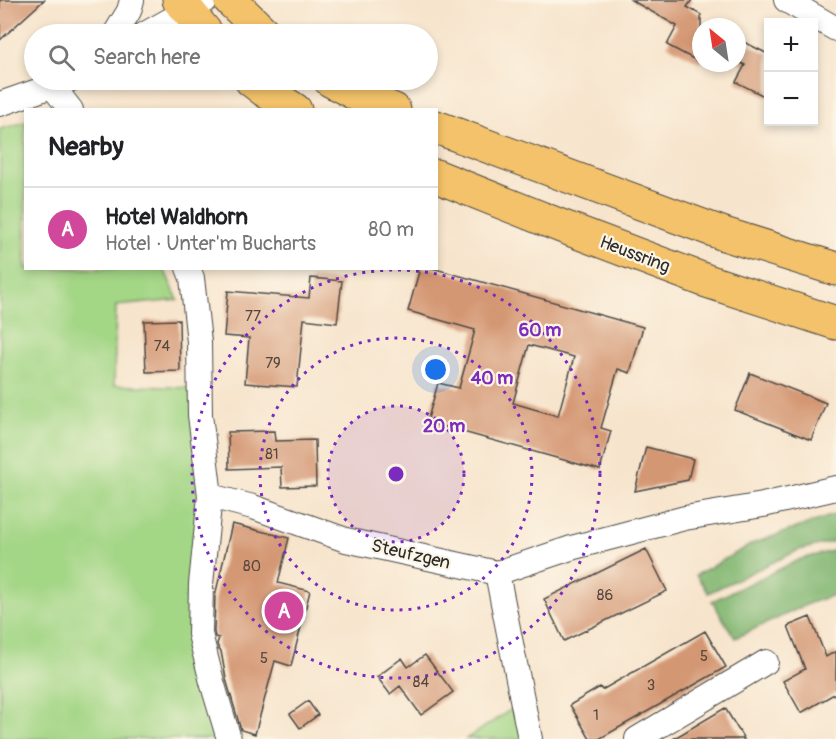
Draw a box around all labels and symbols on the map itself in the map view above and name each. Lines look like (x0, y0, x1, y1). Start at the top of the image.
north arrow (692, 18, 746, 72)
street label: Heussring (596, 231, 673, 278)
house number: 77 (245, 307, 261, 326)
text: 60 m (519, 319, 561, 342)
house number: 74 (154, 337, 171, 356)
house number: 79 (265, 354, 281, 373)
your location (421, 355, 450, 384)
text: 40 m (471, 367, 513, 390)
text: 20 m (423, 415, 465, 438)
house number: 81 (265, 445, 279, 464)
centre of rings (386, 464, 406, 484)
street label: Steufzgen (369, 534, 453, 575)
house number: 80 (243, 557, 261, 576)
house number: 86 (597, 586, 613, 605)
pin: A (264, 588, 304, 634)
house number: 5 (700, 647, 708, 666)
house number: 5 (260, 649, 268, 668)
house number: 84 (413, 673, 429, 692)
house number: 3 (647, 676, 655, 695)
house number: 1 (593, 706, 599, 725)

